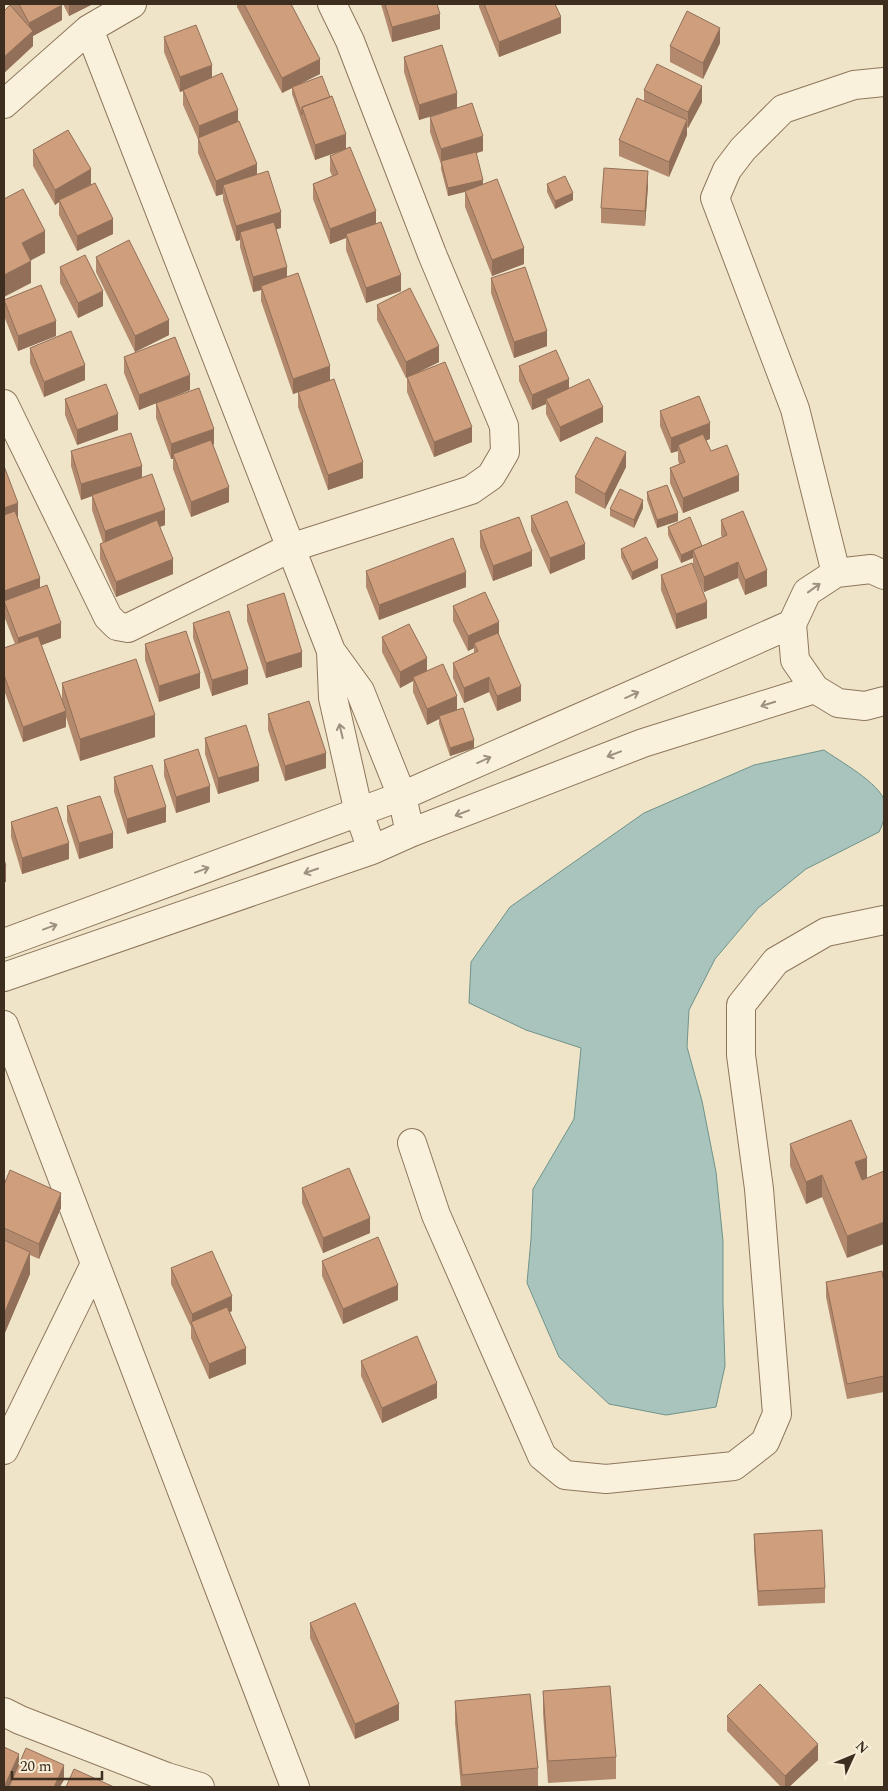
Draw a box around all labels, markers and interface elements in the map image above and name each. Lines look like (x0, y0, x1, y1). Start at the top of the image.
one-way arrow (807, 583, 821, 593)
one-way arrow (624, 689, 639, 699)
one-way arrow (761, 700, 777, 709)
one-way arrow (336, 723, 345, 739)
one-way arrow (607, 750, 622, 759)
one-way arrow (476, 755, 491, 765)
one-way arrow (455, 809, 470, 818)
one-way arrow (194, 865, 209, 875)
one-way arrow (304, 867, 319, 876)
one-way arrow (41, 922, 57, 931)
north arrow (828, 1731, 878, 1781)
text: N (850, 1736, 874, 1759)
scale bar (12, 1748, 102, 1780)
text: 20 m (20, 1755, 52, 1778)

